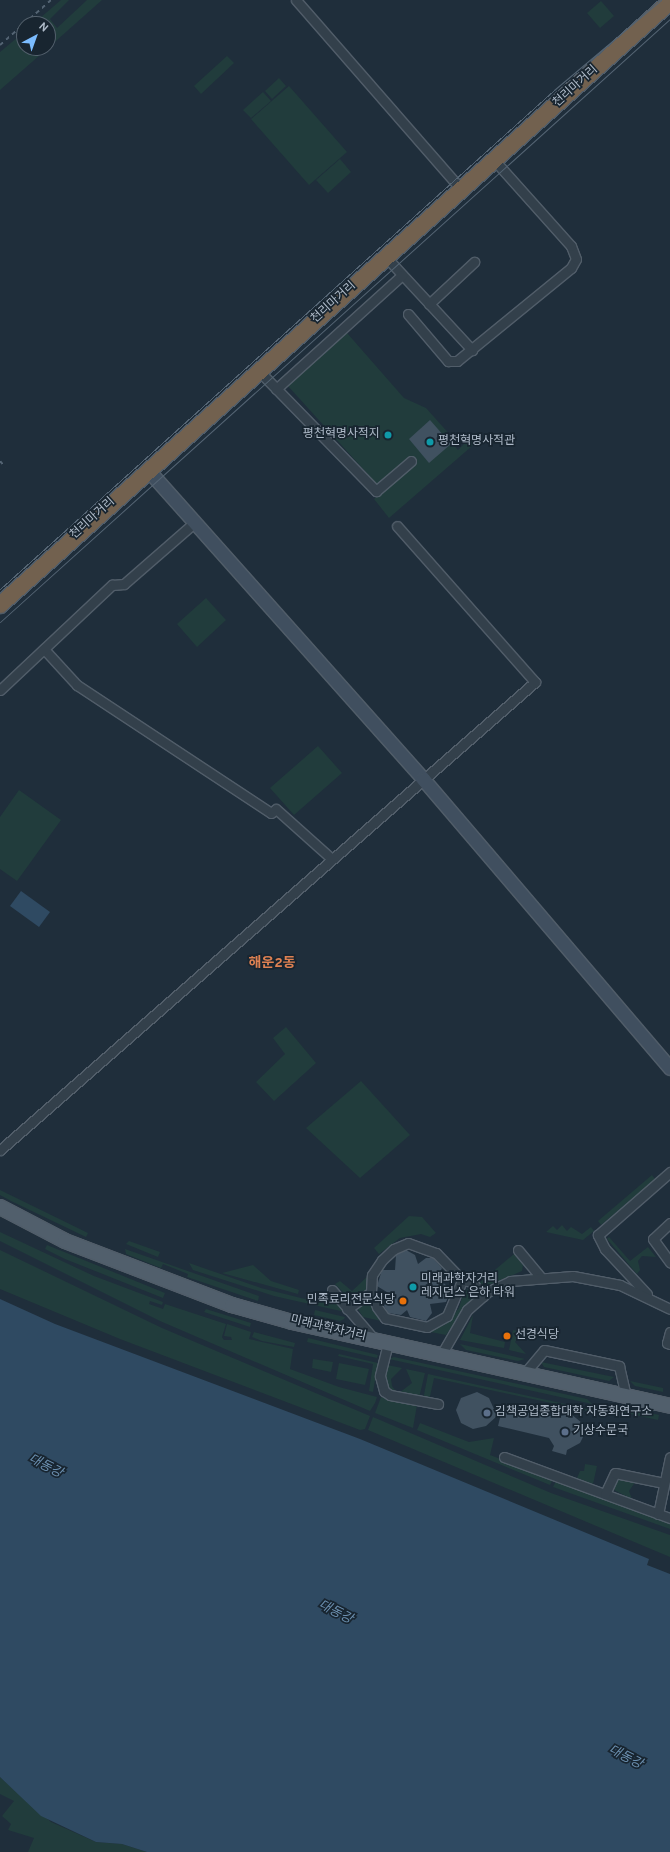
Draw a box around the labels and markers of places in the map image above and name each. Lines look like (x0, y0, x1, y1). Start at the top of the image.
place label: 평천혁명사적지 (303, 428, 380, 442)
marker: 평천혁명사적지 (383, 430, 393, 440)
place label: 평천혁명사적관 (438, 435, 515, 449)
marker: 평천혁명사적관 (425, 437, 435, 447)
place label: 미래과학자거리 레지던스 은하 타워 (421, 1273, 515, 1301)
marker: 미래과학자거리 레지던스 은하 타워 (408, 1282, 418, 1292)
place label: 민족료리전문식당 (307, 1294, 395, 1308)
marker: 민족료리전문식당 (398, 1296, 408, 1306)
place label: 선경식당 (515, 1329, 559, 1343)
marker: 선경식당 (502, 1331, 512, 1341)
place label: 김책공업종합대학 자동화연구소 (495, 1406, 652, 1420)
marker: 김책공업종합대학 자동화연구소 (482, 1408, 492, 1418)
place label: 기상수문국 (573, 1425, 628, 1439)
marker: 기상수문국 (560, 1427, 570, 1437)

